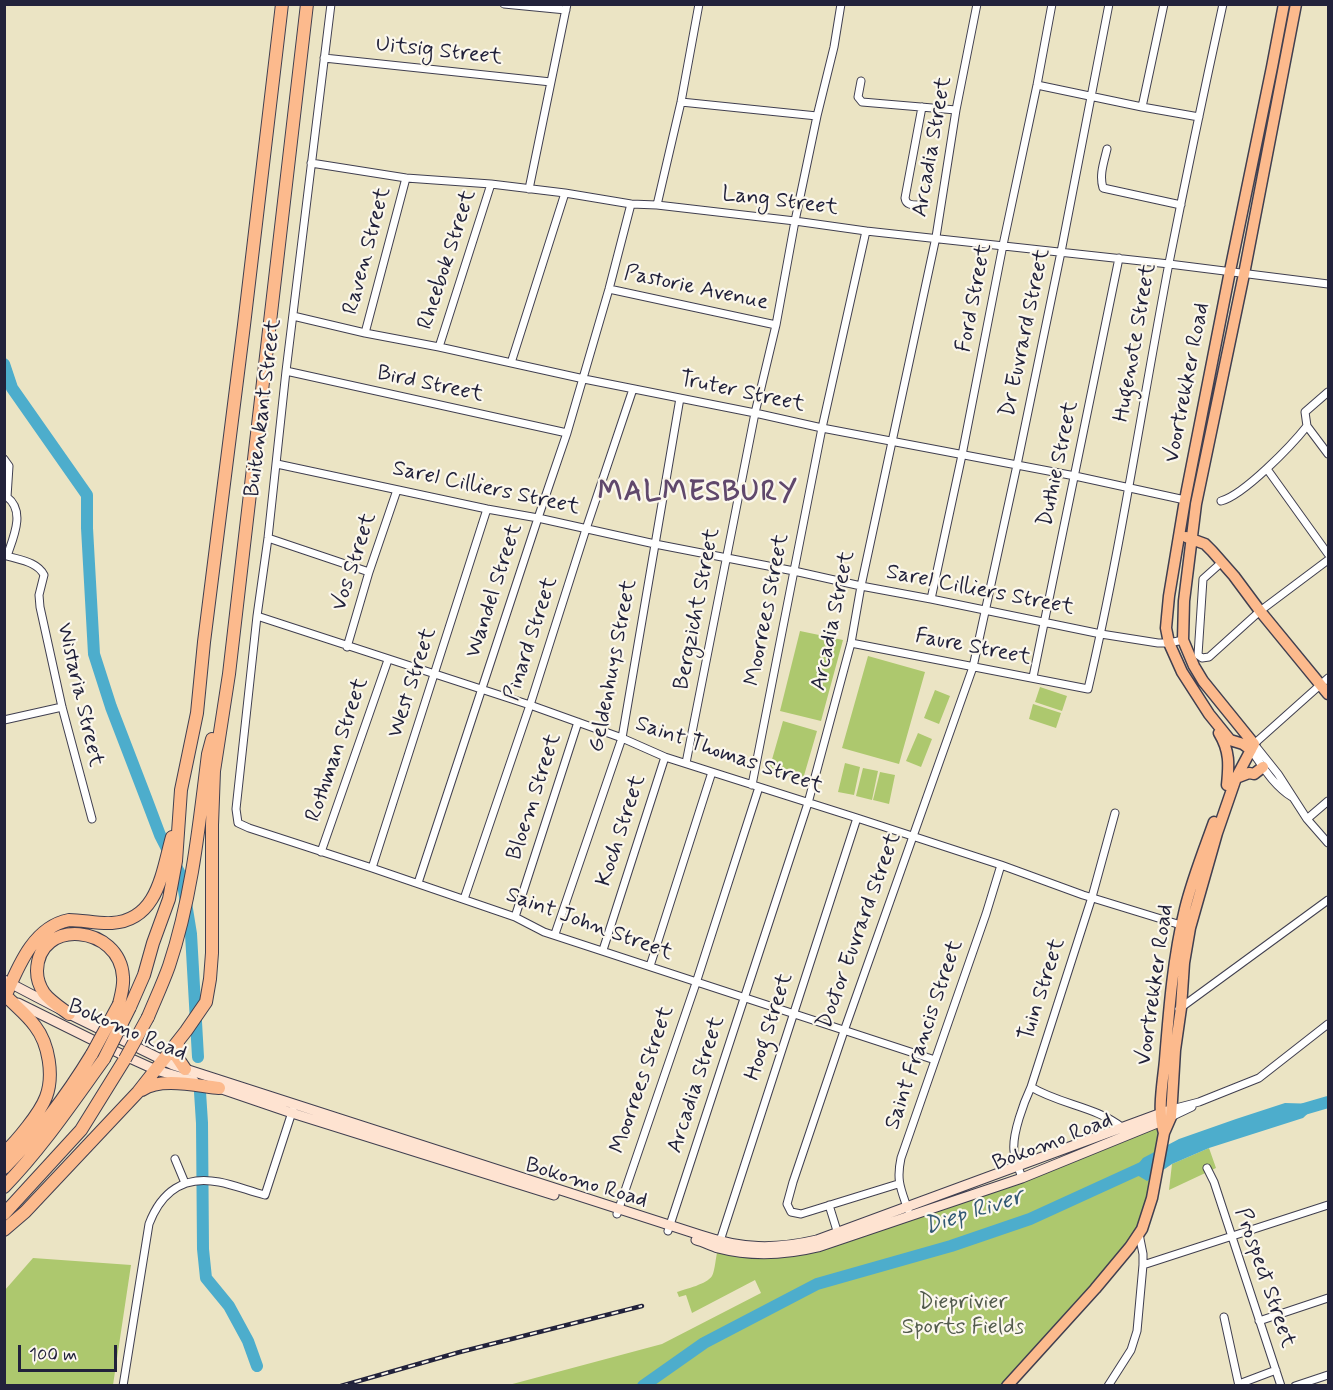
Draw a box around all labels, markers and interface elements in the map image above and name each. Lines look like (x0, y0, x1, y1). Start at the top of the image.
street label: Uitsig Street (374, 32, 504, 72)
street label: Arcadia Street (908, 75, 958, 219)
street label: Lang Street (720, 182, 840, 222)
street label: Raven Street (338, 184, 398, 318)
street label: Rheebok Street (413, 187, 483, 333)
street label: Ford Street (952, 241, 998, 355)
street label: Dr Euvrard Street (995, 246, 1057, 420)
street label: Pastorie Avenue (622, 261, 770, 317)
street label: Hugenote Street (1109, 262, 1163, 424)
street label: Voortrekker Road (1160, 301, 1216, 465)
street label: Buitenkant Street (240, 317, 288, 499)
street label: Bird Street (374, 361, 486, 409)
street label: Truter Street (677, 367, 807, 419)
street label: Duthie Street (1033, 399, 1085, 529)
street label: Sarel Cilliers Street (390, 456, 582, 522)
district label: MALMESBURY (596, 477, 800, 511)
street label: Vos Street (327, 510, 383, 614)
street label: Wandel Street (461, 521, 529, 661)
street label: Bergzicht Street (669, 526, 727, 692)
street label: Moorrees Street (740, 532, 796, 688)
street label: Arcadia Street (806, 549, 862, 693)
street label: Sarel Cilliers Street (884, 560, 1076, 622)
street label: Pinard Street (500, 574, 564, 704)
street label: Geldenhuys Street (584, 577, 644, 755)
street label: Wistaria Street (50, 620, 108, 770)
street label: Faure Street (913, 624, 1033, 672)
street label: West Street (383, 625, 443, 741)
street label: Rothman Street (301, 674, 375, 826)
street label: Saint Thomas Street (632, 711, 826, 801)
street label: Bloem Street (502, 730, 568, 864)
street label: Koch Street (592, 772, 652, 890)
street label: Doctor Euvrard Street (812, 829, 908, 1033)
street label: Saint John Street (502, 883, 676, 967)
street label: Voortrekker Road (1132, 903, 1180, 1067)
street label: Tuin Street (1014, 935, 1072, 1045)
street label: Saint Francis Street (880, 937, 970, 1133)
street label: Hoog Street (740, 970, 800, 1084)
street label: Bokomo Road (64, 994, 190, 1068)
street label: Moorrees Street (605, 1003, 681, 1157)
street label: Arcadia Street (662, 1013, 732, 1157)
street label: Bokomo Road (989, 1108, 1117, 1178)
street label: Bokomo Road (522, 1153, 650, 1215)
water label: Diep River (921, 1183, 1027, 1243)
street label: Prospect Street (1228, 1205, 1300, 1351)
park label: Dieprivier Sports Fields (902, 1290, 1024, 1342)
scale bar (21, 1333, 120, 1371)
text: 100 m (29, 1343, 77, 1367)

